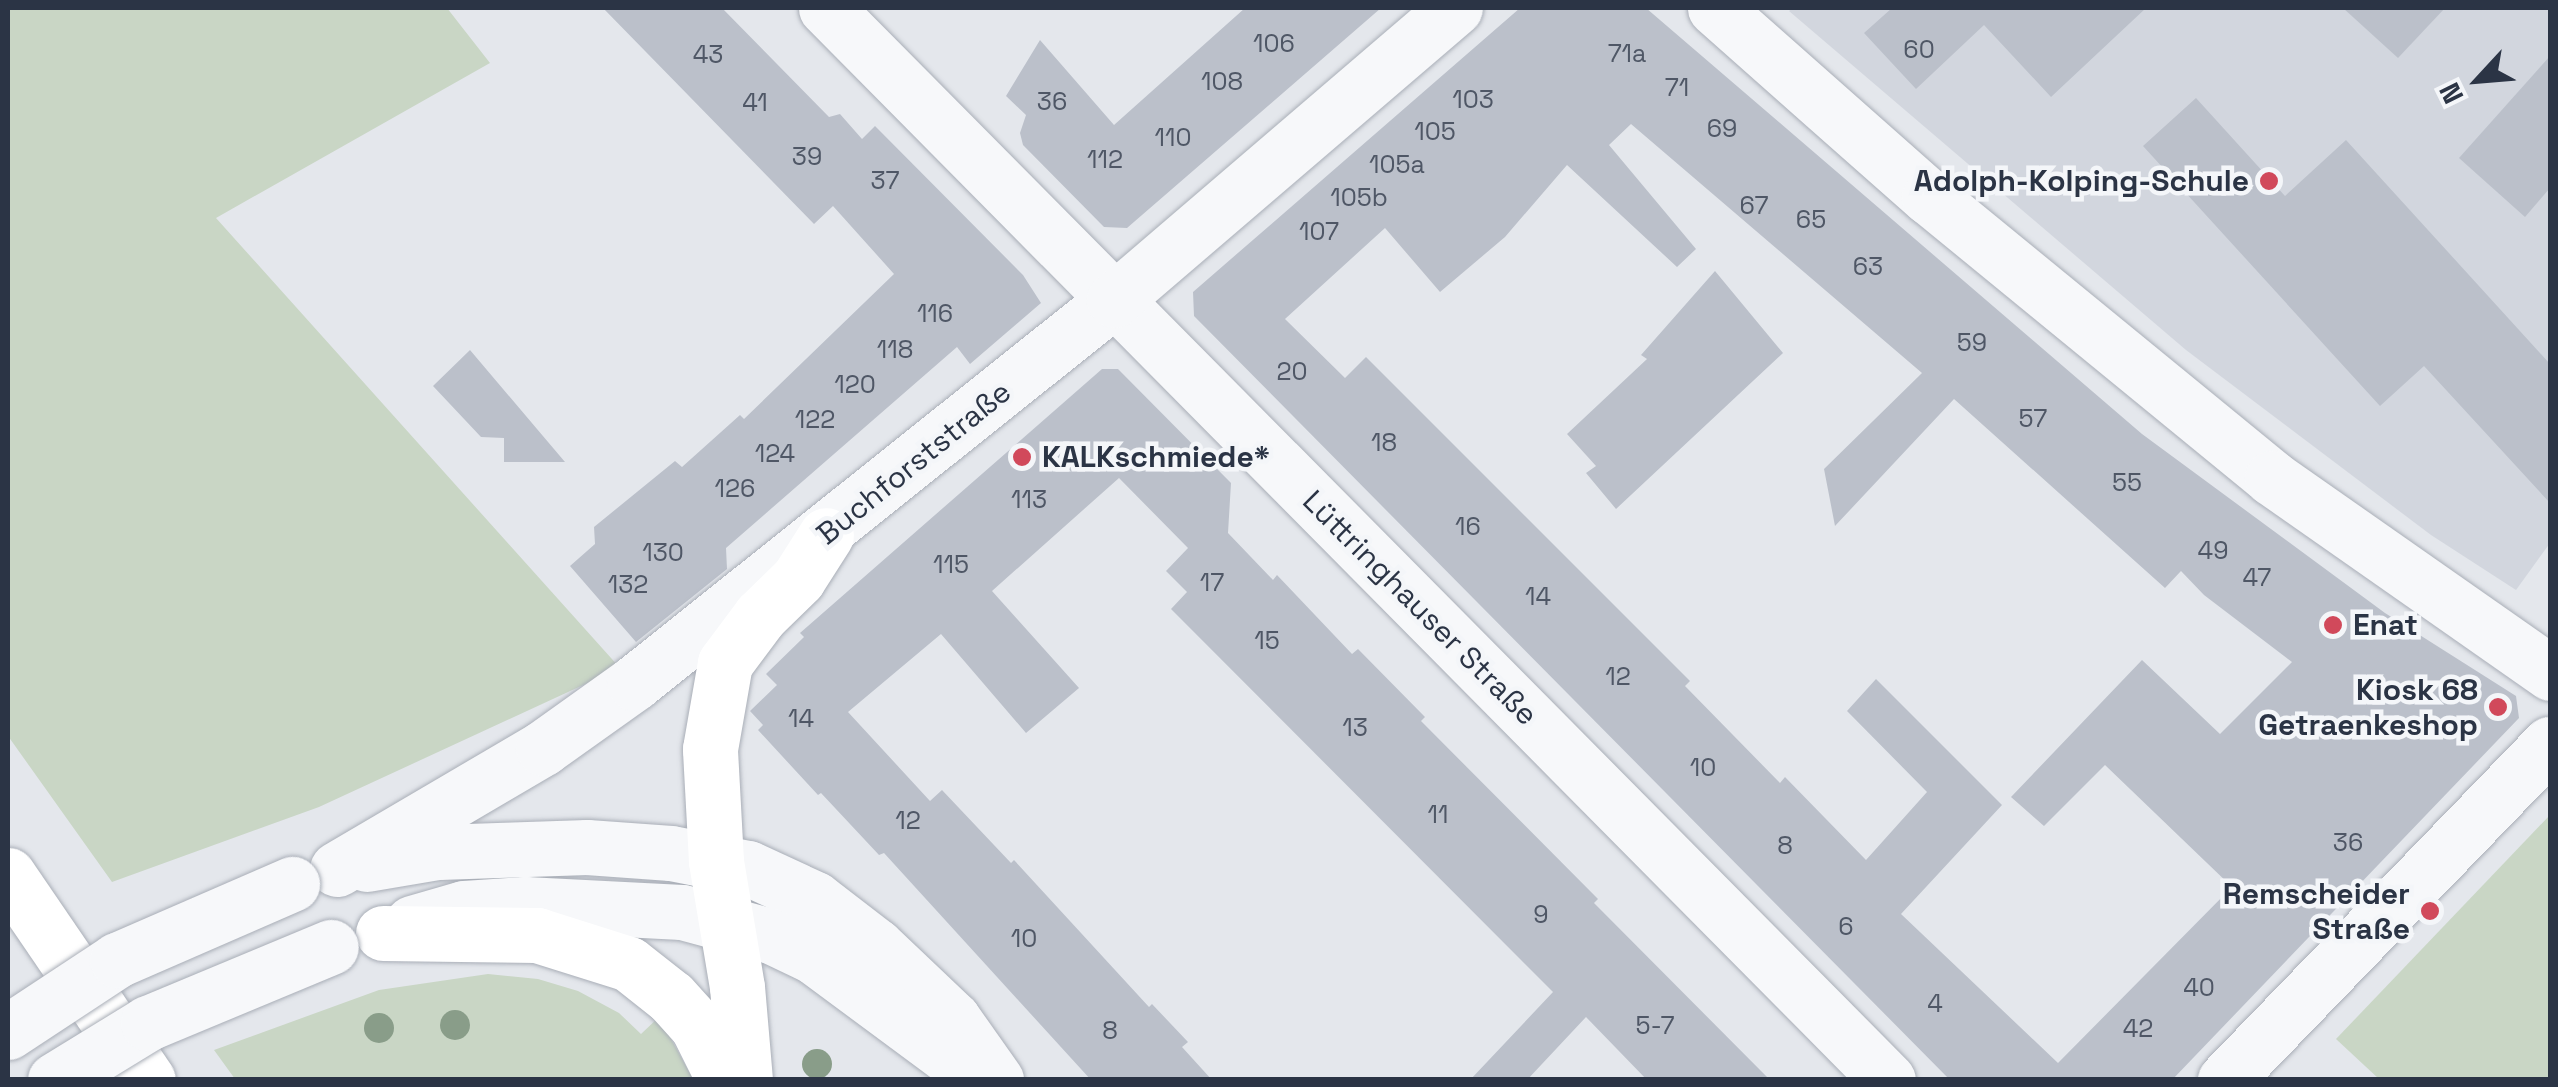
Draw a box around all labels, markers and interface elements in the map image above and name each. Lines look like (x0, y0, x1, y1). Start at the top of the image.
house number: 106 (1253, 28, 1295, 58)
north arrow (2428, 30, 2528, 130)
house number: 60 (1903, 34, 1935, 64)
house number: 71a (1608, 38, 1646, 68)
house number: 43 (693, 39, 723, 69)
house number: 108 (1201, 66, 1243, 96)
house number: 71 (1665, 72, 1689, 102)
text: N (2431, 77, 2471, 109)
house number: 103 (1452, 84, 1494, 114)
house number: 36 (1037, 86, 1067, 116)
house number: 41 (742, 87, 768, 117)
house number: 69 (1707, 113, 1737, 143)
house number: 105 (1414, 116, 1456, 146)
house number: 110 (1155, 122, 1191, 152)
house number: 39 (792, 141, 822, 171)
house number: 112 (1087, 144, 1123, 174)
house number: 105a (1369, 149, 1425, 179)
place label: Adolph-Kolping-Schule (1914, 163, 2249, 199)
house number: 37 (870, 165, 900, 195)
marker: Adolph-Kolping-Schule (2258, 170, 2280, 192)
house number: 105b (1330, 182, 1388, 212)
house number: 67 (1739, 190, 1769, 220)
house number: 65 (1796, 204, 1826, 234)
house number: 107 (1299, 216, 1339, 246)
house number: 63 (1853, 251, 1883, 281)
house number: 116 (917, 298, 953, 328)
house number: 59 (1957, 327, 1987, 357)
house number: 118 (877, 334, 913, 364)
house number: 20 (1276, 356, 1308, 386)
house number: 120 (834, 369, 876, 399)
street label: Buchforststraße (810, 374, 1018, 552)
house number: 57 (2019, 403, 2047, 433)
house number: 122 (795, 404, 835, 434)
house number: 18 (1371, 427, 1397, 457)
house number: 124 (755, 438, 795, 468)
place label: KALKschmiede* (1042, 439, 1270, 475)
marker: KALKschmiede* (1011, 446, 1033, 468)
house number: 55 (2112, 467, 2142, 497)
house number: 126 (715, 473, 755, 503)
street label: Lüttringhauser Straße (1295, 483, 1545, 733)
house number: 113 (1011, 484, 1047, 514)
house number: 16 (1455, 511, 1481, 541)
house number: 49 (2198, 535, 2228, 565)
house number: 130 (642, 537, 684, 567)
house number: 115 (933, 549, 969, 579)
house number: 47 (2243, 562, 2271, 592)
house number: 17 (1200, 567, 1224, 597)
house number: 132 (608, 569, 648, 599)
house number: 14 (1525, 581, 1551, 611)
place label: Enat (2353, 607, 2418, 643)
marker: Enat (2322, 614, 2344, 636)
house number: 15 (1254, 625, 1280, 655)
house number: 12 (1605, 661, 1631, 691)
place label: Kiosk 68 Getraenkeshop (2258, 672, 2478, 742)
marker: Kiosk 68 Getraenkeshop (2487, 696, 2509, 718)
house number: 14 (788, 703, 814, 733)
house number: 13 (1342, 712, 1368, 742)
house number: 10 (1690, 752, 1716, 782)
house number: 11 (1428, 799, 1448, 829)
house number: 12 (895, 805, 921, 835)
house number: 36 (2333, 827, 2363, 857)
house number: 8 (1777, 830, 1793, 860)
place label: Remscheider Straße (2223, 876, 2410, 946)
house number: 9 (1533, 899, 1549, 929)
marker: Remscheider Straße (2419, 900, 2441, 922)
house number: 6 (1838, 911, 1854, 941)
house number: 10 (1011, 923, 1037, 953)
house number: 40 (2183, 972, 2215, 1002)
house number: 4 (1927, 988, 1943, 1018)
house number: 5-7 (1635, 1010, 1675, 1040)
house number: 42 (2123, 1013, 2153, 1043)
house number: 8 (1102, 1015, 1118, 1045)

